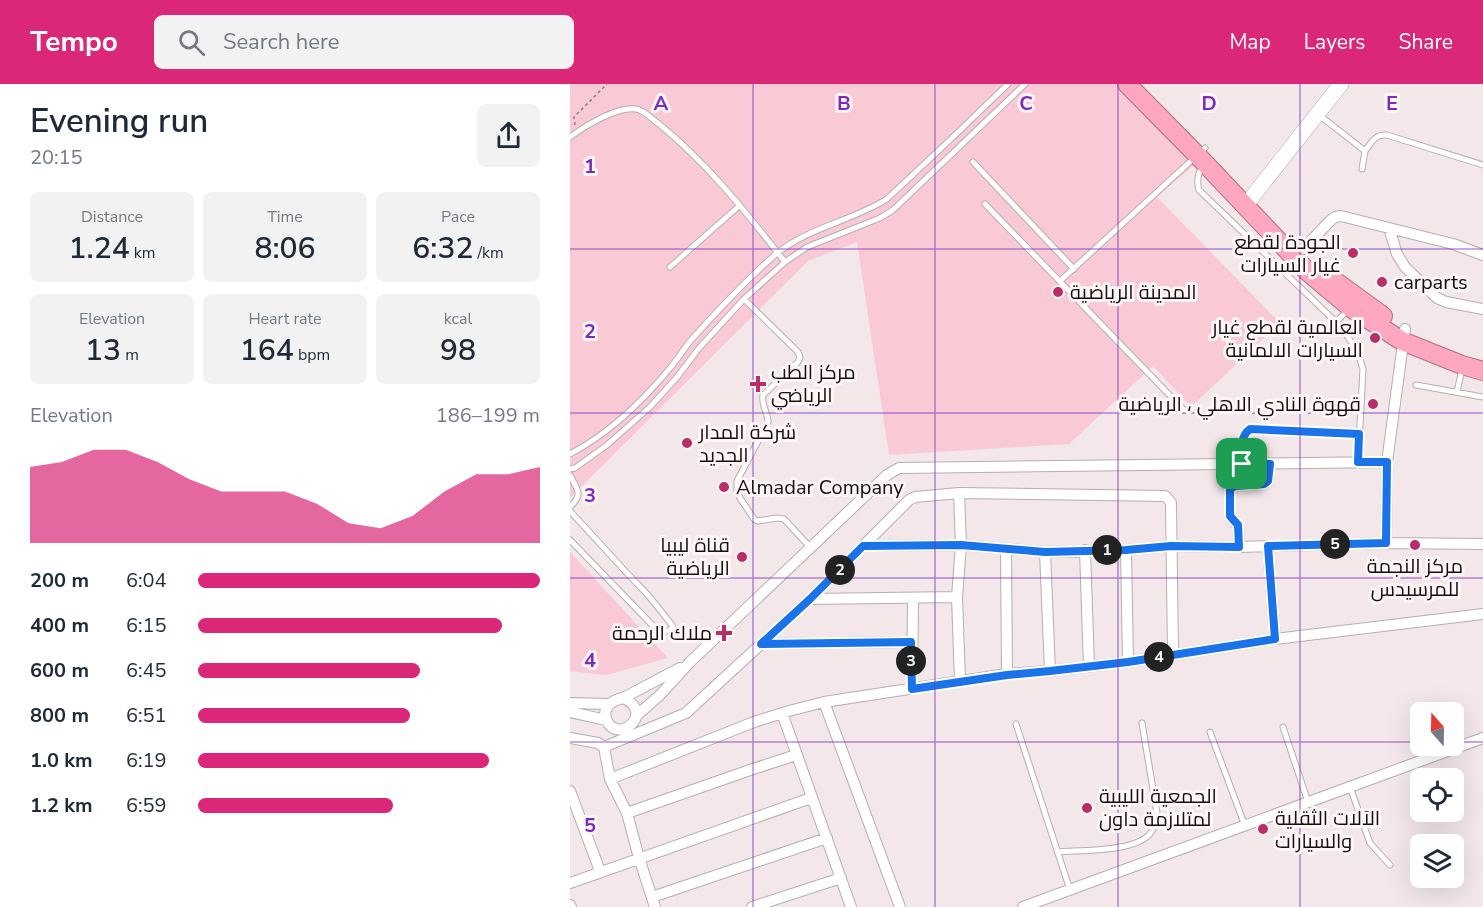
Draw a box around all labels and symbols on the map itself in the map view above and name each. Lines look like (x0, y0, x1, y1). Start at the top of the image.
text: A (654, 90, 669, 117)
text: B (837, 90, 851, 117)
text: C (1019, 90, 1033, 117)
text: D (1201, 90, 1217, 117)
text: E (1386, 90, 1398, 117)
text: 1 (584, 153, 596, 180)
place label: الجودة لقطع غيار السيارات (1234, 229, 1341, 279)
marker: الجودة لقطع غيار السيارات (1346, 246, 1360, 260)
place label: carparts (1394, 269, 1468, 296)
marker: carparts (1375, 275, 1389, 289)
place label: المدينة الرياضية (1070, 279, 1197, 306)
marker: المدينة الرياضية (1051, 285, 1065, 299)
place label: العالمية لقطع غيار السيارات الالمانية (1211, 314, 1363, 364)
text: 2 (584, 318, 596, 345)
marker: العالمية لقطع غيار السيارات الالمانية (1368, 331, 1382, 345)
place label: مركز الطب الرياضي (771, 359, 856, 410)
marker: مركز الطب الرياضي (749, 375, 767, 393)
place label: قهوة النادي الاهلي ، الرياضية (1118, 391, 1361, 420)
marker: قهوة النادي الاهلي ، الرياضية (1366, 397, 1380, 411)
place label: شركة المدار الجديد (698, 419, 796, 469)
marker: شركة المدار الجديد (680, 436, 694, 450)
pin (1216, 438, 1267, 489)
place label: Almadar Company (736, 474, 904, 501)
marker: Almadar Company (717, 480, 731, 494)
text: 3 (584, 482, 596, 509)
pin: 5 (1320, 529, 1350, 559)
place label: قناة ليبيا الرياضية (660, 532, 730, 582)
pin: 1 (1092, 535, 1122, 565)
marker: مركز النجمة للمرسيدس (1408, 538, 1422, 552)
marker: قناة ليبيا الرياضية (735, 550, 749, 564)
place label: مركز النجمة للمرسيدس (1367, 553, 1463, 603)
pin: 2 (825, 555, 855, 585)
place label: ملاك الرحمة (612, 620, 712, 647)
marker: ملاك الرحمة (717, 626, 731, 640)
pin: 4 (1144, 642, 1174, 672)
pin: 3 (896, 646, 926, 676)
text: 4 (584, 647, 596, 674)
north arrow (1410, 702, 1464, 756)
place label: الجمعية الليبية لمتلازمة داون (1099, 783, 1217, 833)
marker: الجمعية الليبية لمتلازمة داون (1080, 801, 1094, 815)
place label: الاَلات الثقلية والسيارات (1275, 805, 1380, 855)
text: 5 (584, 812, 596, 839)
marker: الاَلات الثقلية والسيارات (1256, 822, 1270, 836)

